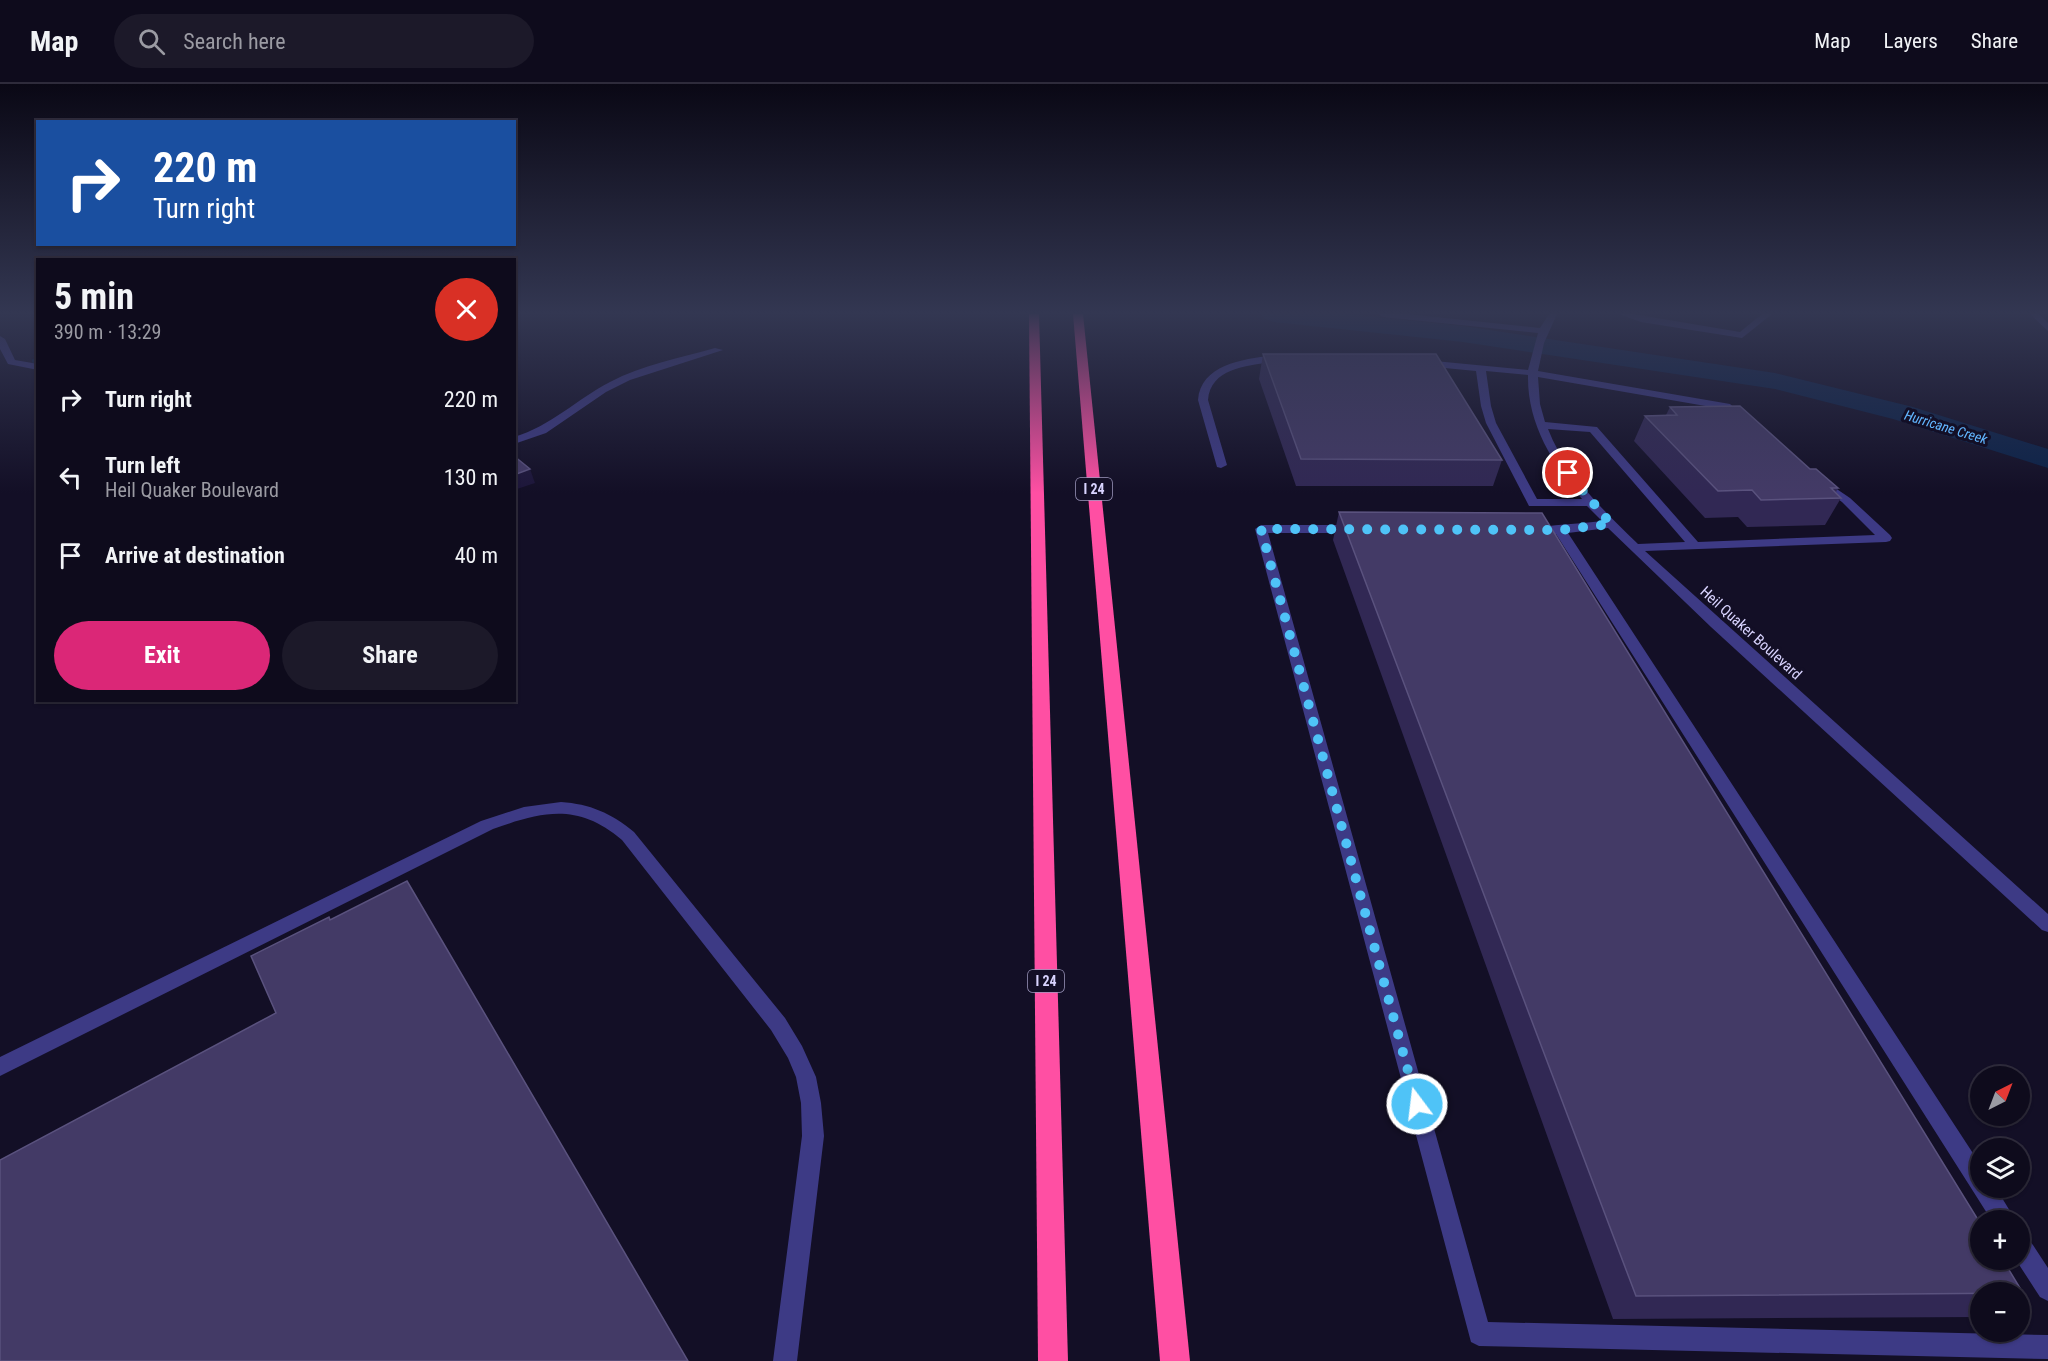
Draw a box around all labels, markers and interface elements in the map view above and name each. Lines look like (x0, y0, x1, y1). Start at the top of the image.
search box (114, 14, 534, 68)
text: Map (30, 25, 78, 58)
icon: search (135, 25, 168, 58)
text: Search here (183, 29, 286, 54)
text: Map (1814, 29, 1851, 53)
text: Layers (1884, 29, 1938, 53)
text: Share (1971, 29, 2018, 53)
text: 220 m (153, 143, 258, 192)
icon: right (54, 144, 132, 222)
text: Turn right (153, 193, 255, 225)
text: 5 min (54, 276, 134, 318)
button: close (435, 278, 498, 341)
text: 390 m · 13:29 (54, 320, 161, 344)
icon: right (54, 383, 87, 416)
text: Turn right (105, 387, 192, 412)
text: 220 m (444, 387, 498, 412)
water label: Hurricane Creek (1903, 407, 1990, 447)
pin (1542, 447, 1593, 498)
text: Turn left (105, 453, 180, 478)
icon: arrive (1551, 456, 1584, 489)
icon: left (54, 461, 87, 494)
text: 130 m (444, 465, 498, 490)
text: Heil Quaker Boulevard (105, 478, 279, 502)
road number: I 24 (1076, 478, 1112, 500)
icon: arrive (54, 539, 87, 572)
text: Arrive at destination (105, 543, 285, 568)
text: 40 m (455, 543, 498, 568)
street label: Heil Quaker Boulevard (1696, 583, 1806, 683)
button: Exit (54, 621, 270, 690)
button: Share (282, 621, 498, 690)
road number: I 24 (1028, 970, 1064, 992)
north arrow (1970, 1066, 2030, 1126)
map controls (1970, 1066, 2030, 1342)
position arrow (1385, 1072, 1449, 1136)
button: layers (1970, 1138, 2030, 1198)
button: + (1970, 1210, 2030, 1270)
button: − (1970, 1282, 2030, 1342)

